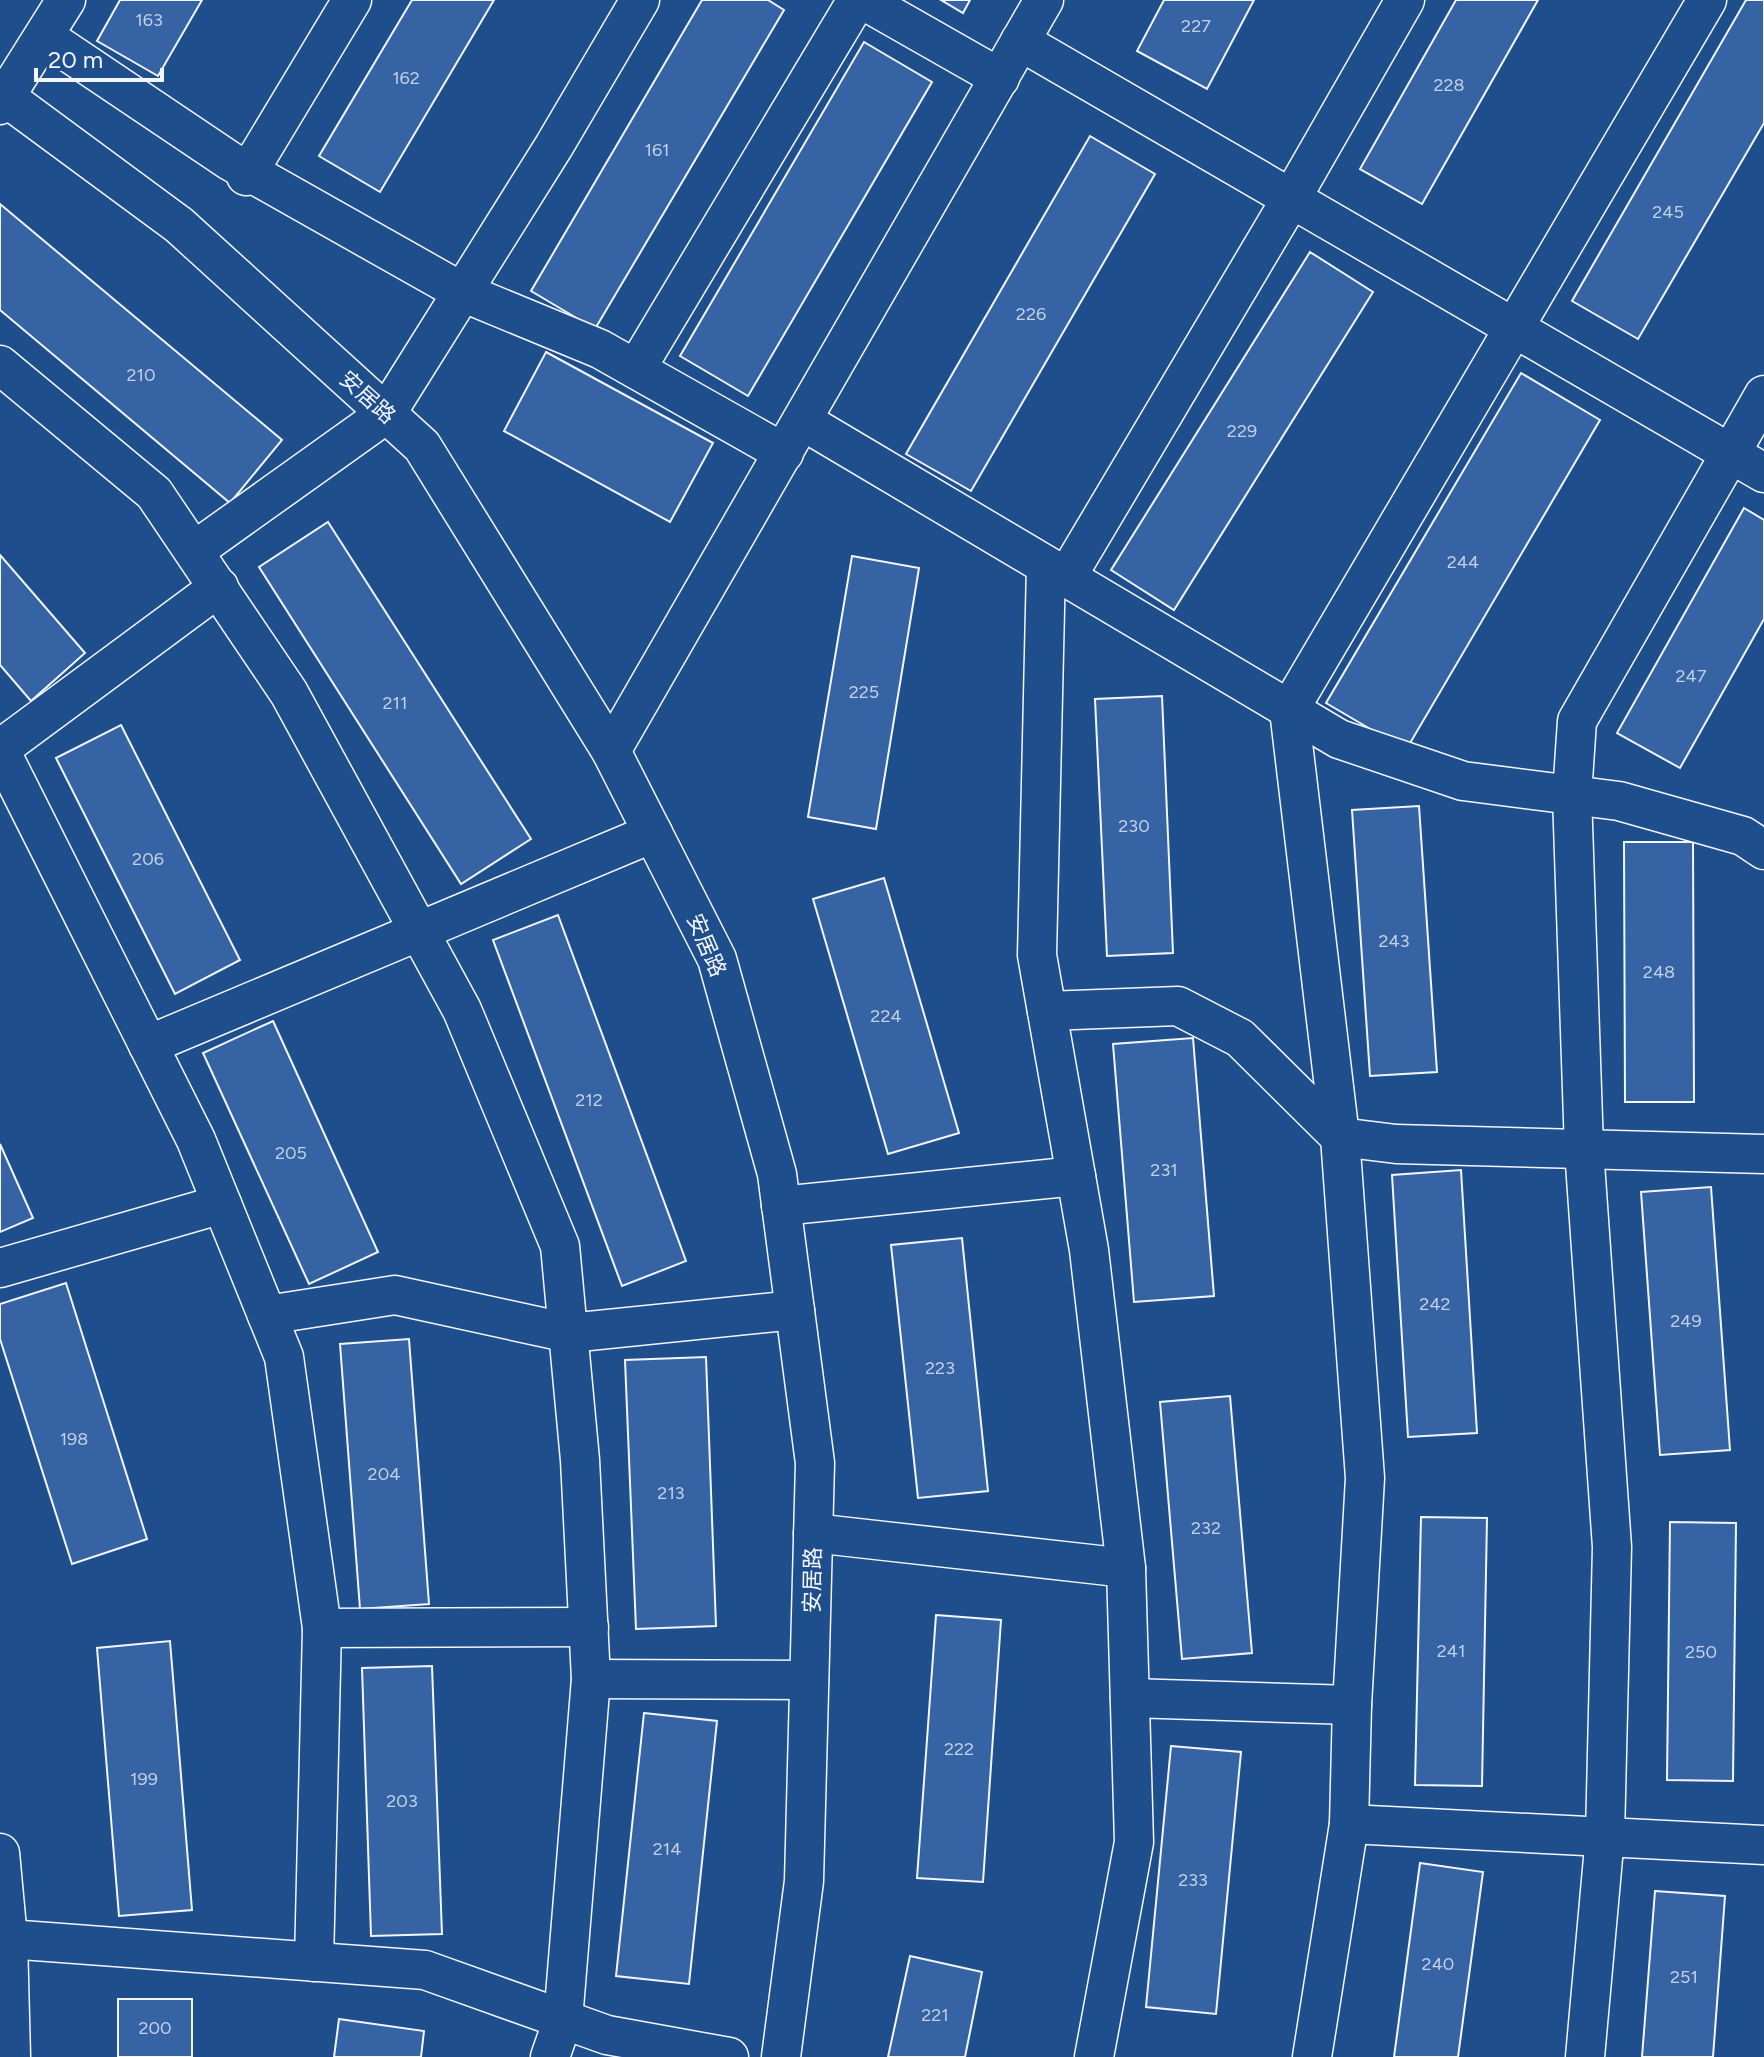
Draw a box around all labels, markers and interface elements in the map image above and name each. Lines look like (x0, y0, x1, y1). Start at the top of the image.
house number: 163 (135, 9, 163, 31)
house number: 227 (1181, 15, 1211, 37)
scale bar (36, 32, 162, 82)
text: 20 m (48, 45, 103, 74)
house number: 162 (392, 67, 420, 89)
house number: 228 (1433, 74, 1465, 96)
house number: 161 (644, 139, 670, 161)
house number: 245 (1652, 201, 1684, 223)
house number: 226 (1016, 303, 1046, 325)
house number: 210 (126, 364, 156, 386)
street label: 安居路 (334, 365, 401, 429)
house number: 229 (1227, 420, 1257, 442)
house number: 244 (1447, 551, 1479, 573)
house number: 247 (1676, 665, 1707, 687)
house number: 225 (849, 681, 879, 703)
house number: 211 (383, 692, 407, 714)
house number: 230 (1118, 815, 1150, 837)
house number: 206 (132, 848, 164, 870)
street label: 安居路 (681, 910, 732, 981)
house number: 243 (1378, 930, 1410, 952)
house number: 248 (1643, 961, 1675, 983)
house number: 224 (870, 1005, 902, 1027)
house number: 212 (575, 1089, 603, 1111)
house number: 205 (275, 1142, 307, 1164)
house number: 231 (1150, 1159, 1178, 1181)
house number: 242 (1419, 1293, 1451, 1315)
house number: 249 (1670, 1310, 1702, 1332)
house number: 223 (925, 1357, 955, 1379)
house number: 198 (60, 1428, 88, 1450)
house number: 204 (368, 1463, 400, 1485)
house number: 213 (657, 1482, 685, 1504)
house number: 232 (1191, 1517, 1221, 1539)
street label: 安居路 (798, 1547, 827, 1613)
house number: 241 (1437, 1640, 1465, 1662)
house number: 250 (1685, 1641, 1717, 1663)
house number: 222 (944, 1738, 974, 1760)
house number: 199 (130, 1768, 158, 1790)
house number: 203 (386, 1790, 418, 1812)
house number: 214 (653, 1838, 681, 1860)
house number: 233 (1178, 1869, 1208, 1891)
house number: 240 (1422, 1953, 1454, 1975)
house number: 251 (1670, 1966, 1698, 1988)
house number: 221 (921, 2004, 949, 2026)
house number: 200 (138, 2017, 172, 2039)

